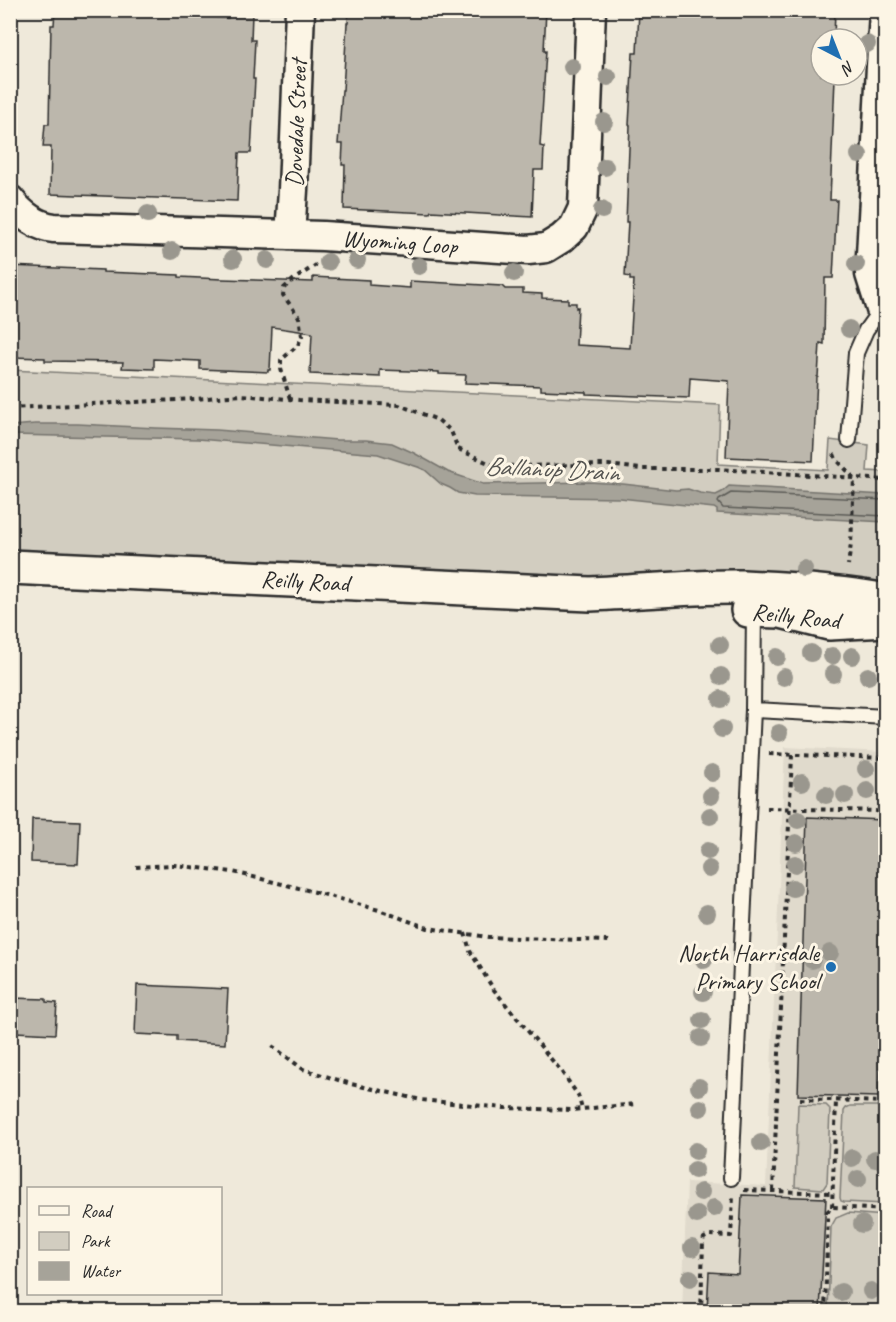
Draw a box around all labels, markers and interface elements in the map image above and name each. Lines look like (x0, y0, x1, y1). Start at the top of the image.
north arrow (809, 27, 869, 87)
street label: Dovedale Street (279, 56, 313, 187)
text: N (836, 57, 859, 80)
street label: Wyoming Loop (342, 223, 460, 261)
water label: Ballanup Drain (484, 449, 622, 489)
street label: Reilly Road (260, 564, 353, 598)
street label: Reilly Road (751, 596, 845, 636)
place label: North Harrisdale Primary School (678, 938, 823, 996)
marker: North Harrisdale Primary School (824, 960, 838, 974)
legend (27, 1187, 222, 1295)
text: Road (81, 1200, 114, 1222)
text: Park (81, 1230, 111, 1252)
text: Water (81, 1260, 122, 1282)

